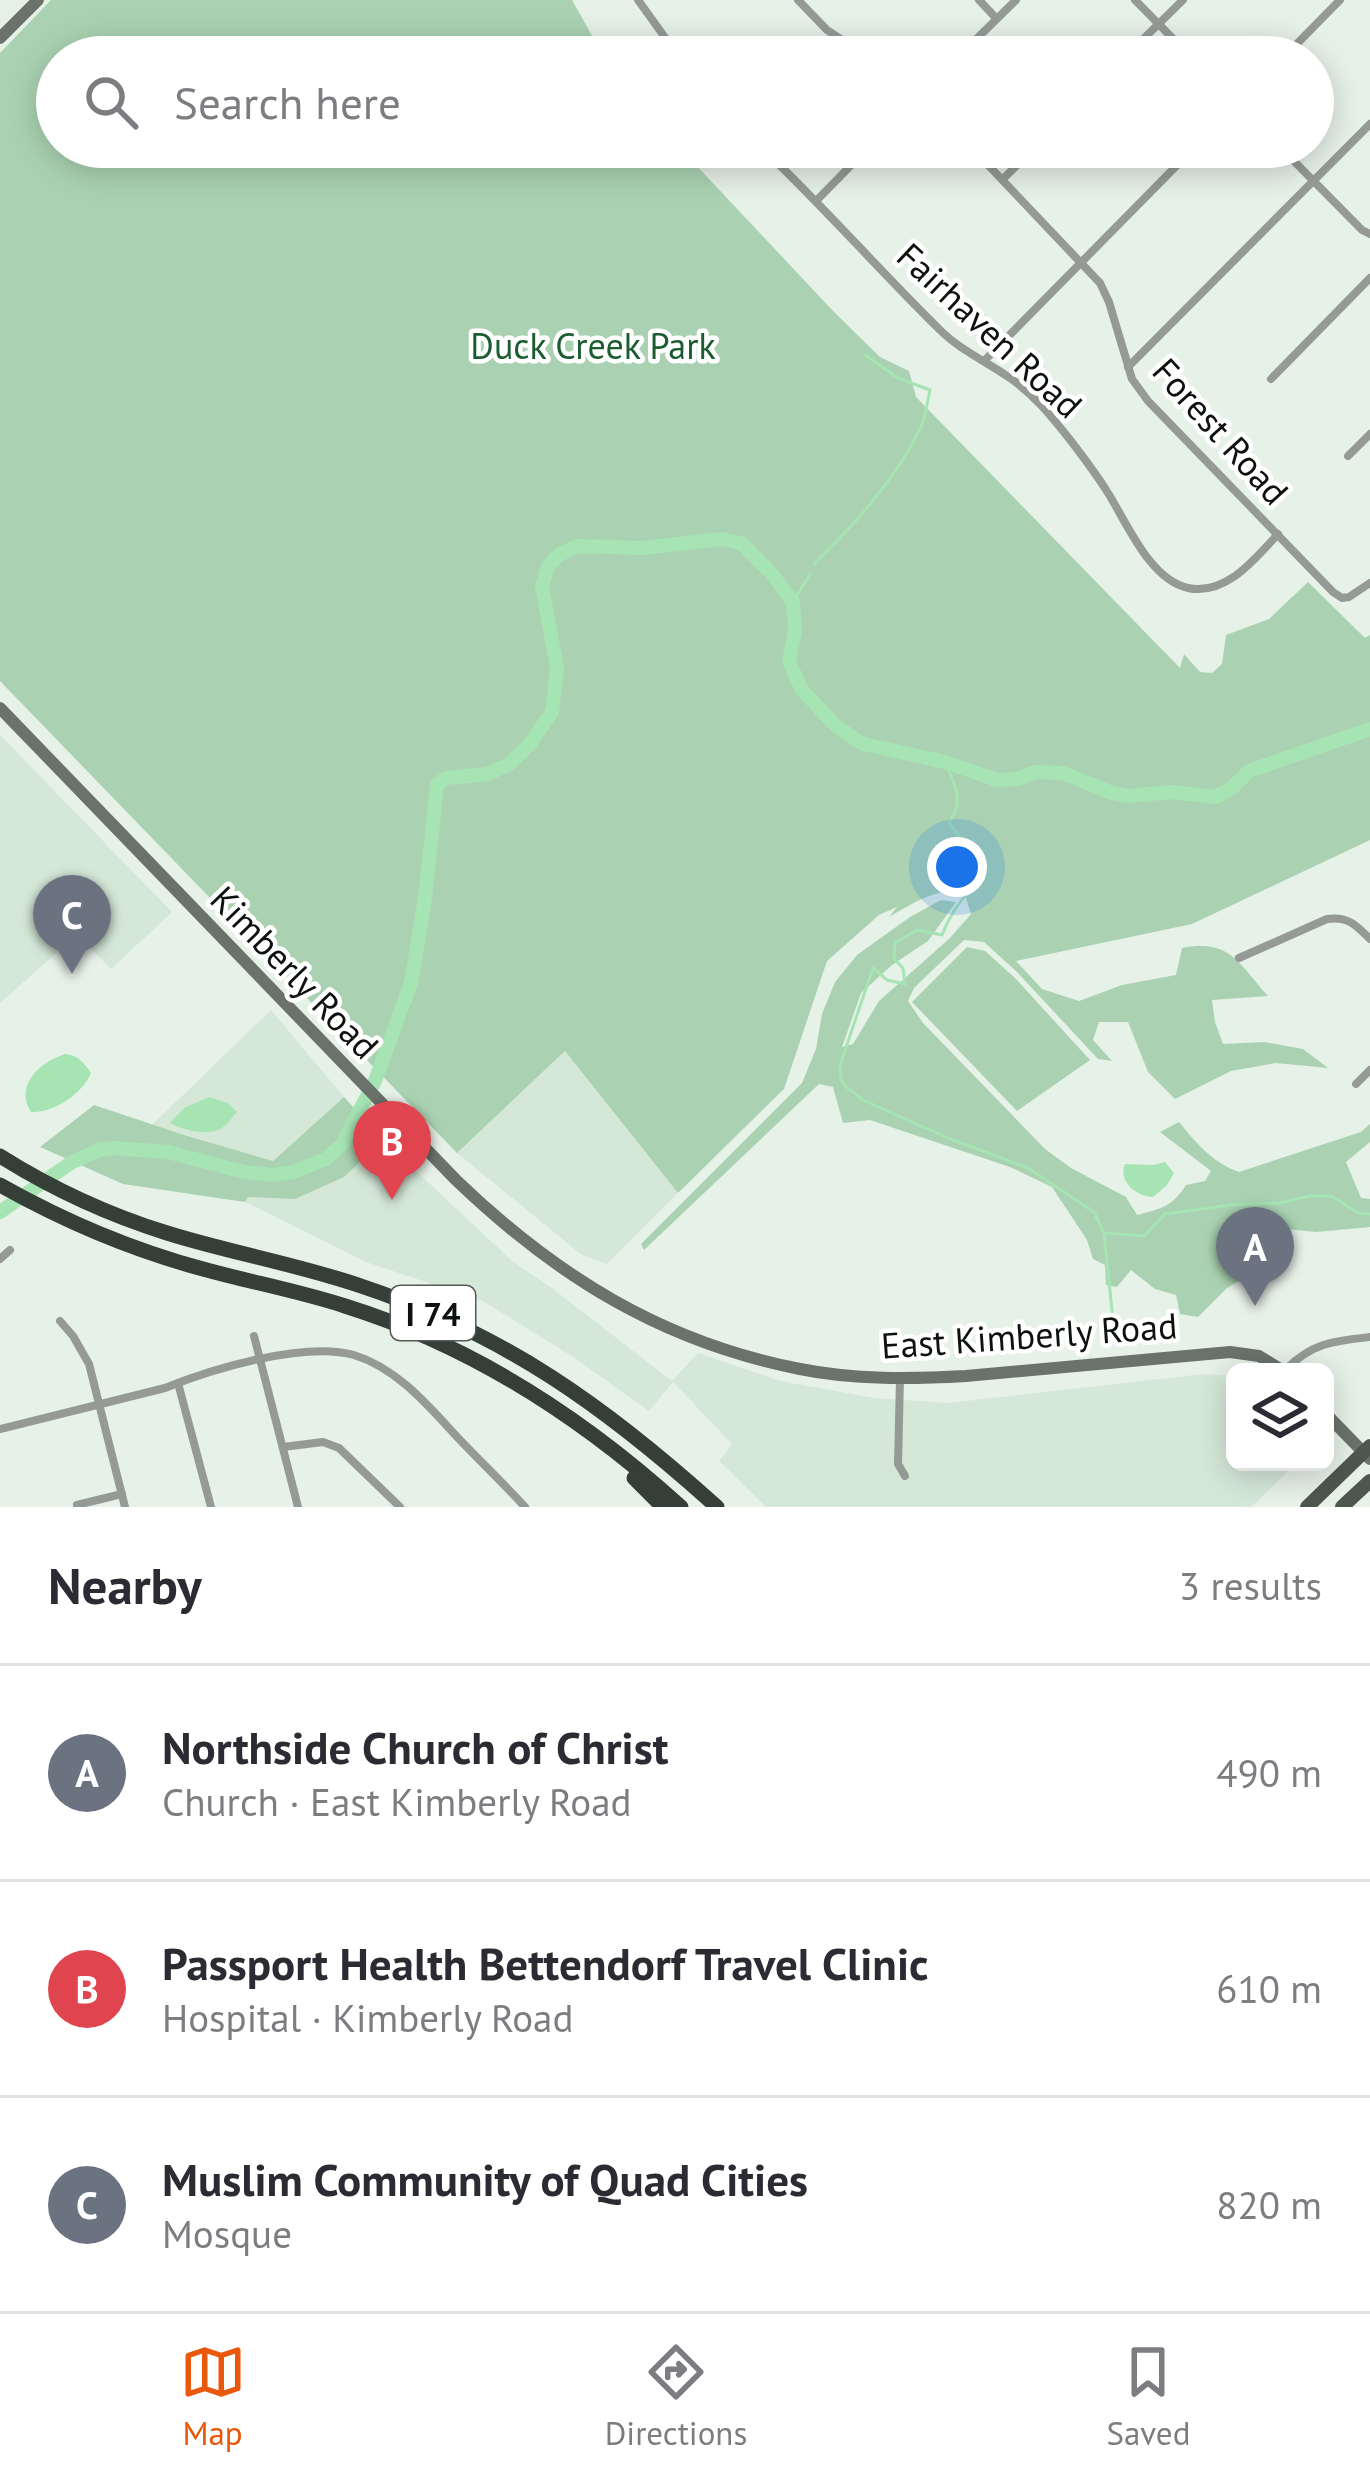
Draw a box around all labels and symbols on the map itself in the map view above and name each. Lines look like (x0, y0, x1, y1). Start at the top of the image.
street label: Fairhaven Road (887, 232, 1093, 428)
park label: Duck Creek Park (470, 322, 716, 369)
street label: Forest Road (1143, 348, 1299, 514)
your location (927, 837, 987, 897)
pin: C (33, 875, 111, 974)
street label: Kimberly Road (201, 876, 389, 1068)
pin: B (353, 1101, 431, 1200)
pin: A (1216, 1207, 1294, 1306)
road number: I 74 (391, 1286, 475, 1340)
street label: East Kimberly Road (879, 1301, 1179, 1369)

